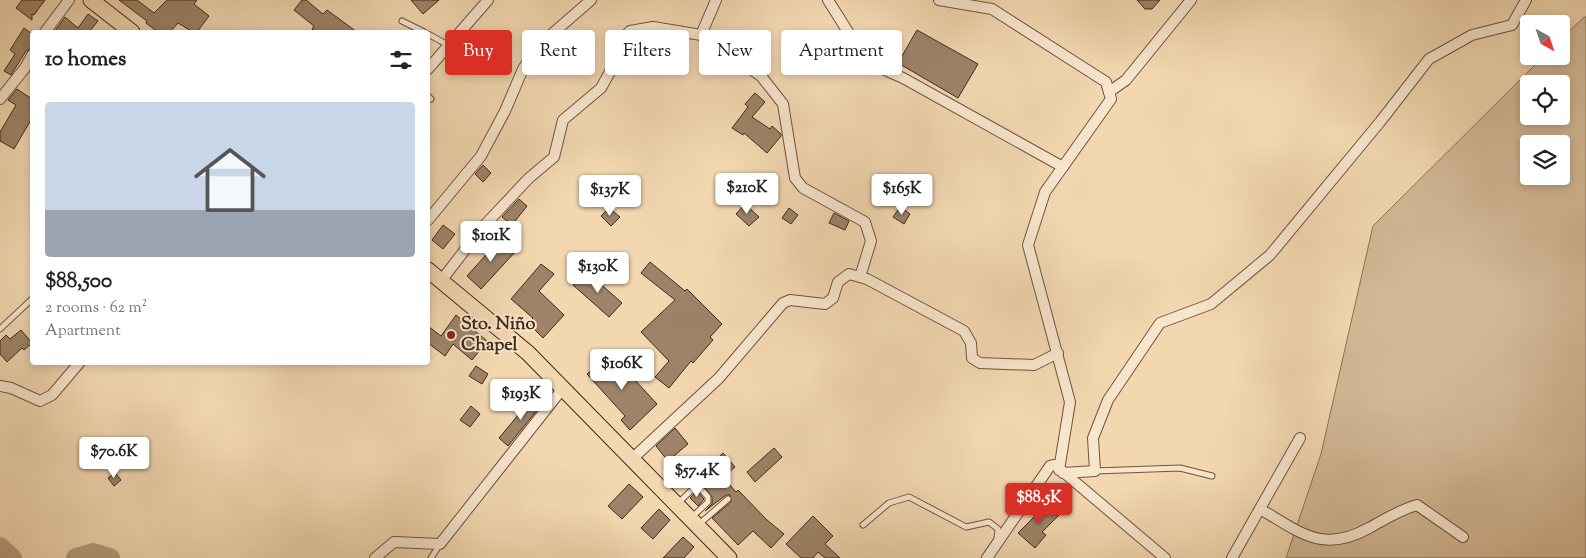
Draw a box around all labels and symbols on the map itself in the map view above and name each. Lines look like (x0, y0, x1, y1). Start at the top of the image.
north arrow (1520, 15, 1570, 65)
pin: $210K (712, 172, 782, 215)
pin: $137K (575, 174, 645, 217)
pin: $165K (867, 174, 937, 216)
pin: $101K (456, 220, 526, 263)
pin: $130K (563, 252, 633, 294)
place label: Sto. Niño Chapel (461, 312, 535, 359)
marker: Sto. Niño Chapel (445, 329, 457, 341)
pin: $106K (587, 348, 657, 391)
pin: $193K (486, 378, 556, 421)
pin: $70.6K (73, 436, 155, 479)
pin: $57.4K (656, 456, 738, 498)
pin: $88.5K (998, 482, 1080, 525)

